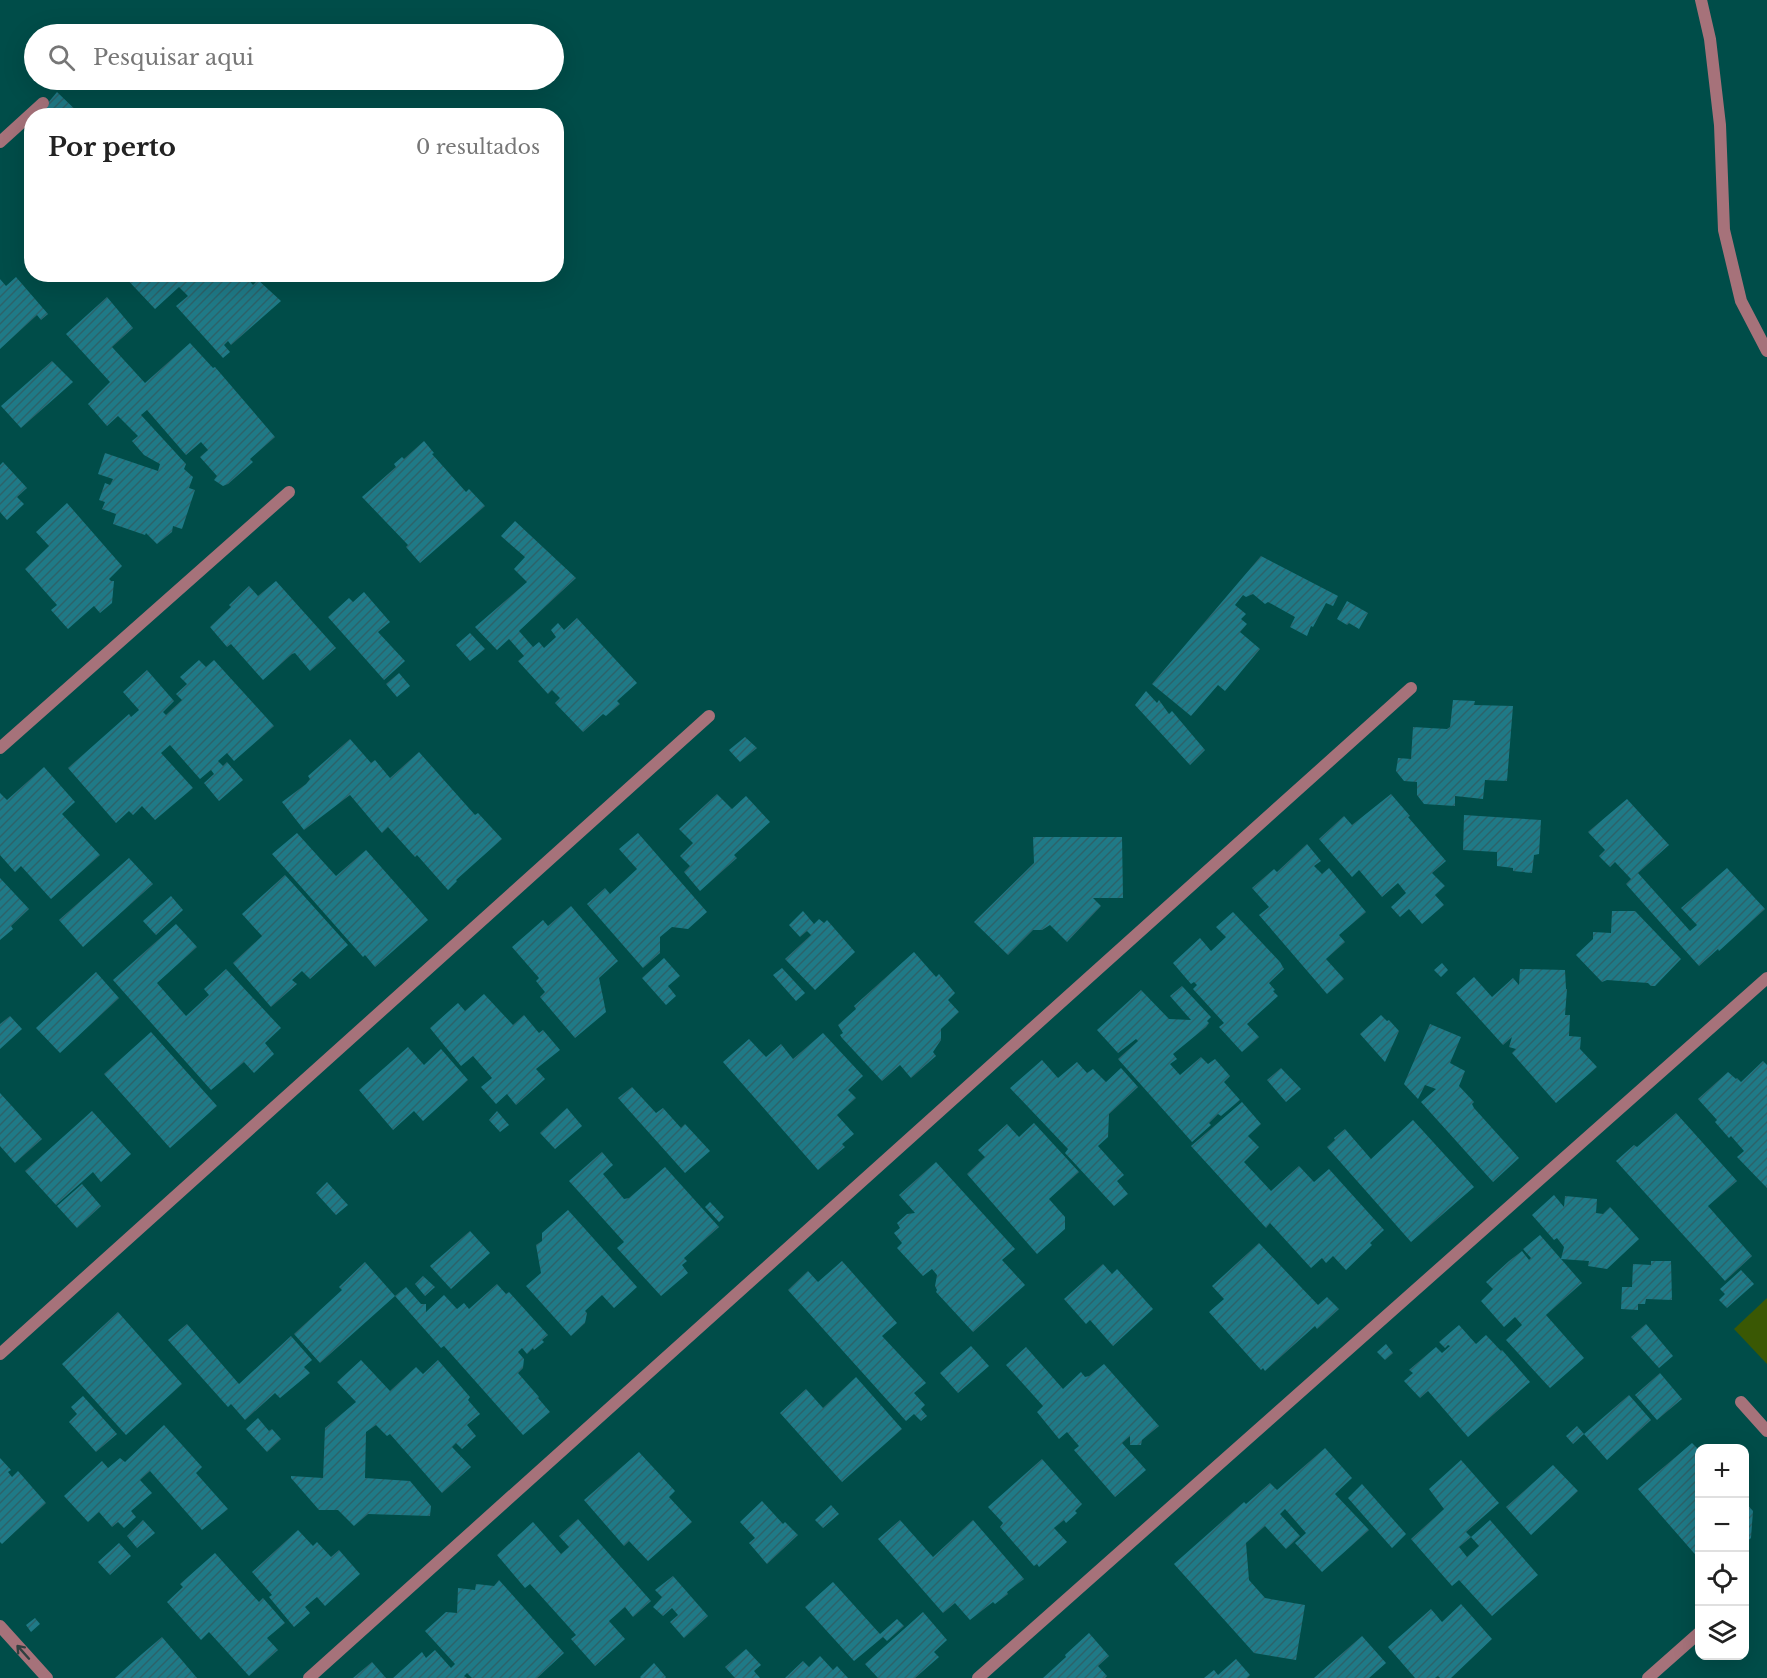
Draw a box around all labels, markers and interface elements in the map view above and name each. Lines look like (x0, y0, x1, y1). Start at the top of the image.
search box (24, 24, 564, 90)
icon: search (45, 41, 78, 74)
text: Pesquisar aqui (93, 44, 254, 71)
text: Por perto (48, 131, 176, 163)
text: 0 resultados (416, 135, 540, 159)
map controls (1695, 1444, 1749, 1660)
button: + (1695, 1444, 1749, 1498)
button: − (1695, 1498, 1749, 1552)
button: locate (1695, 1552, 1749, 1606)
button: layers (1695, 1606, 1749, 1660)
one-way arrow (16, 1645, 30, 1660)

